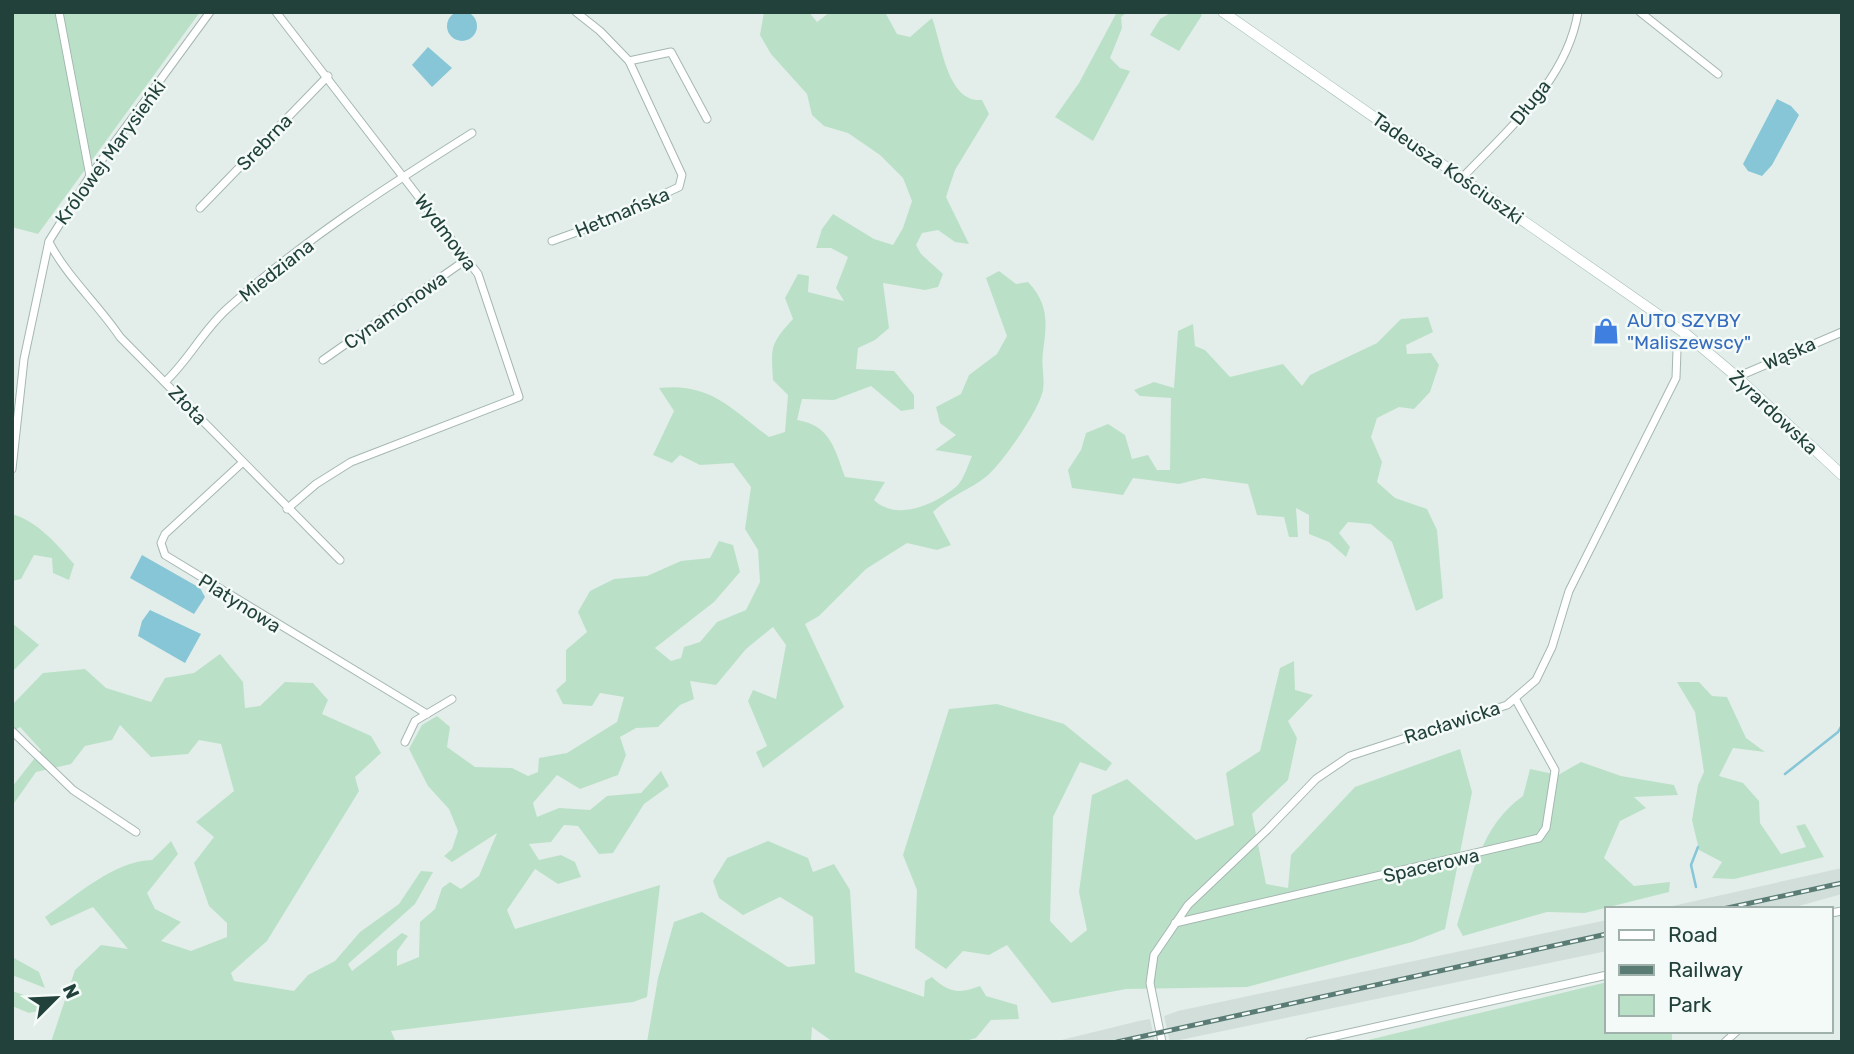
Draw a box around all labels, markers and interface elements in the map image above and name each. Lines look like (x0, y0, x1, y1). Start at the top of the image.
street label: Królowej Marysieńki (50, 75, 171, 229)
street label: Długa (1505, 75, 1556, 130)
street label: Tadeusza Kościuszki (1368, 108, 1528, 229)
street label: Srebrna (232, 109, 297, 176)
street label: Hetmańska (572, 182, 673, 243)
street label: Wydmowa (409, 190, 482, 275)
street label: Miedziana (234, 234, 318, 307)
street label: Cynamonowa (339, 266, 451, 354)
place label: AUTO SZYBY "Maliszewscy" (1627, 309, 1751, 354)
shop icon: AUTO SZYBY "Maliszewscy" (1591, 316, 1621, 346)
street label: Wąska (1759, 332, 1819, 375)
street label: Żyrardowska (1725, 366, 1823, 459)
street label: Złota (164, 381, 212, 430)
street label: Platynowa (194, 569, 285, 638)
street label: Racławicka (1401, 696, 1503, 749)
street label: Spacerowa (1381, 843, 1481, 888)
legend (1605, 907, 1833, 1033)
text: Road (1668, 922, 1718, 947)
text: Railway (1668, 957, 1743, 982)
north arrow (21, 963, 91, 1033)
text: N (58, 980, 84, 1002)
text: Park (1668, 992, 1712, 1017)

